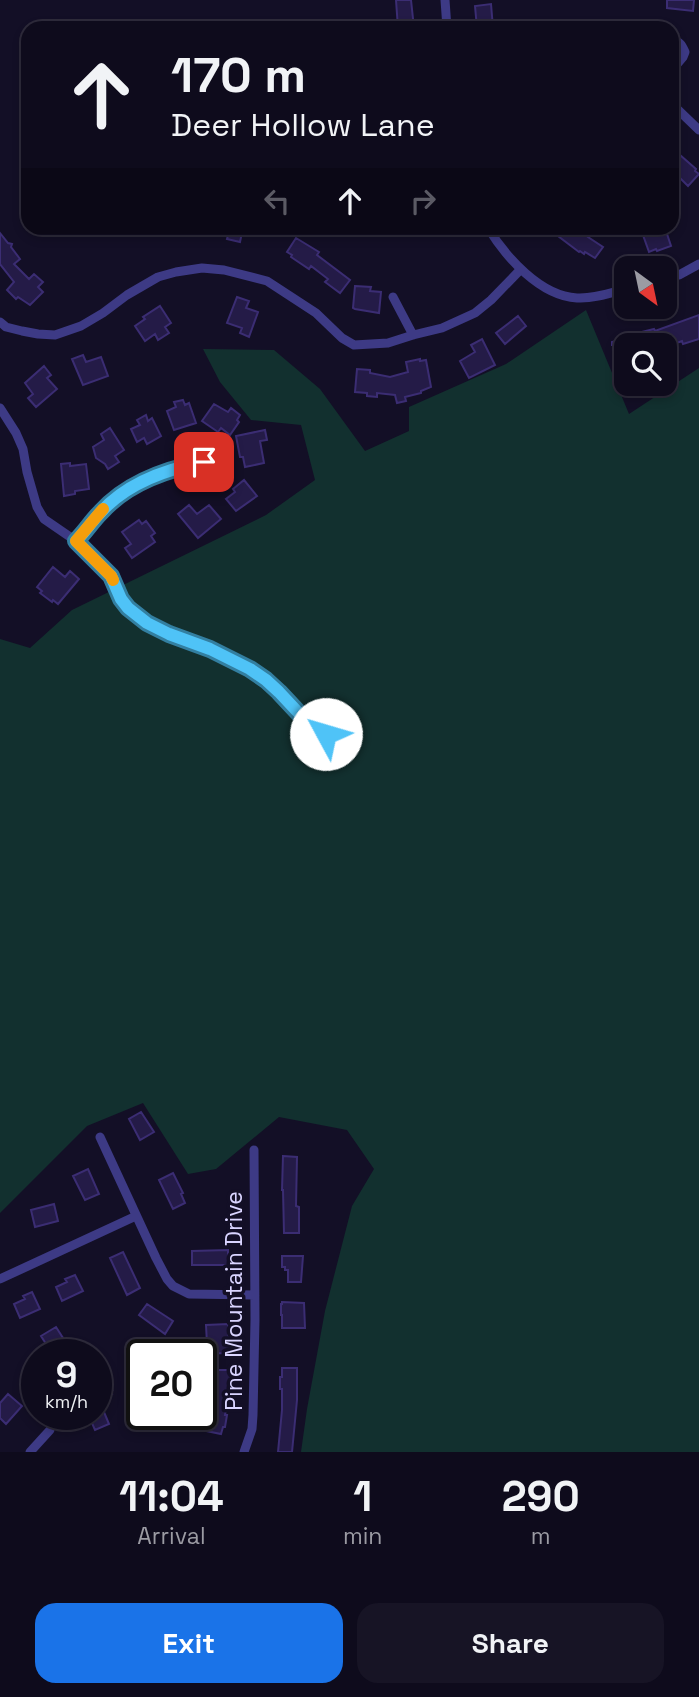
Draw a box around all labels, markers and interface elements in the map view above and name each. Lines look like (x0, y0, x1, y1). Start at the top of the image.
text: 170 m (171, 44, 306, 106)
icon: ahead (56, 49, 147, 140)
text: Deer Hollow Lane (171, 105, 435, 145)
icon: left (258, 182, 296, 220)
icon: ahead (331, 182, 369, 220)
icon: right (404, 182, 442, 220)
north arrow (614, 256, 677, 318)
map controls (614, 256, 677, 396)
button: search (614, 333, 677, 396)
pin (174, 432, 234, 492)
icon: arrive (185, 443, 223, 481)
position arrow (289, 697, 363, 771)
street label: Pine Mountain Drive (219, 1191, 249, 1411)
speed limit sign: 20 (126, 1339, 217, 1430)
text: 9 (56, 1353, 77, 1397)
text: km/h (45, 1390, 88, 1413)
text: 11:04 (119, 1470, 224, 1523)
text: 1 (353, 1470, 372, 1523)
text: 290 (502, 1470, 580, 1523)
text: Arrival (137, 1521, 206, 1551)
text: min (343, 1521, 382, 1551)
text: m (531, 1521, 551, 1551)
button: Exit (35, 1603, 343, 1683)
button: Share (357, 1603, 664, 1683)

